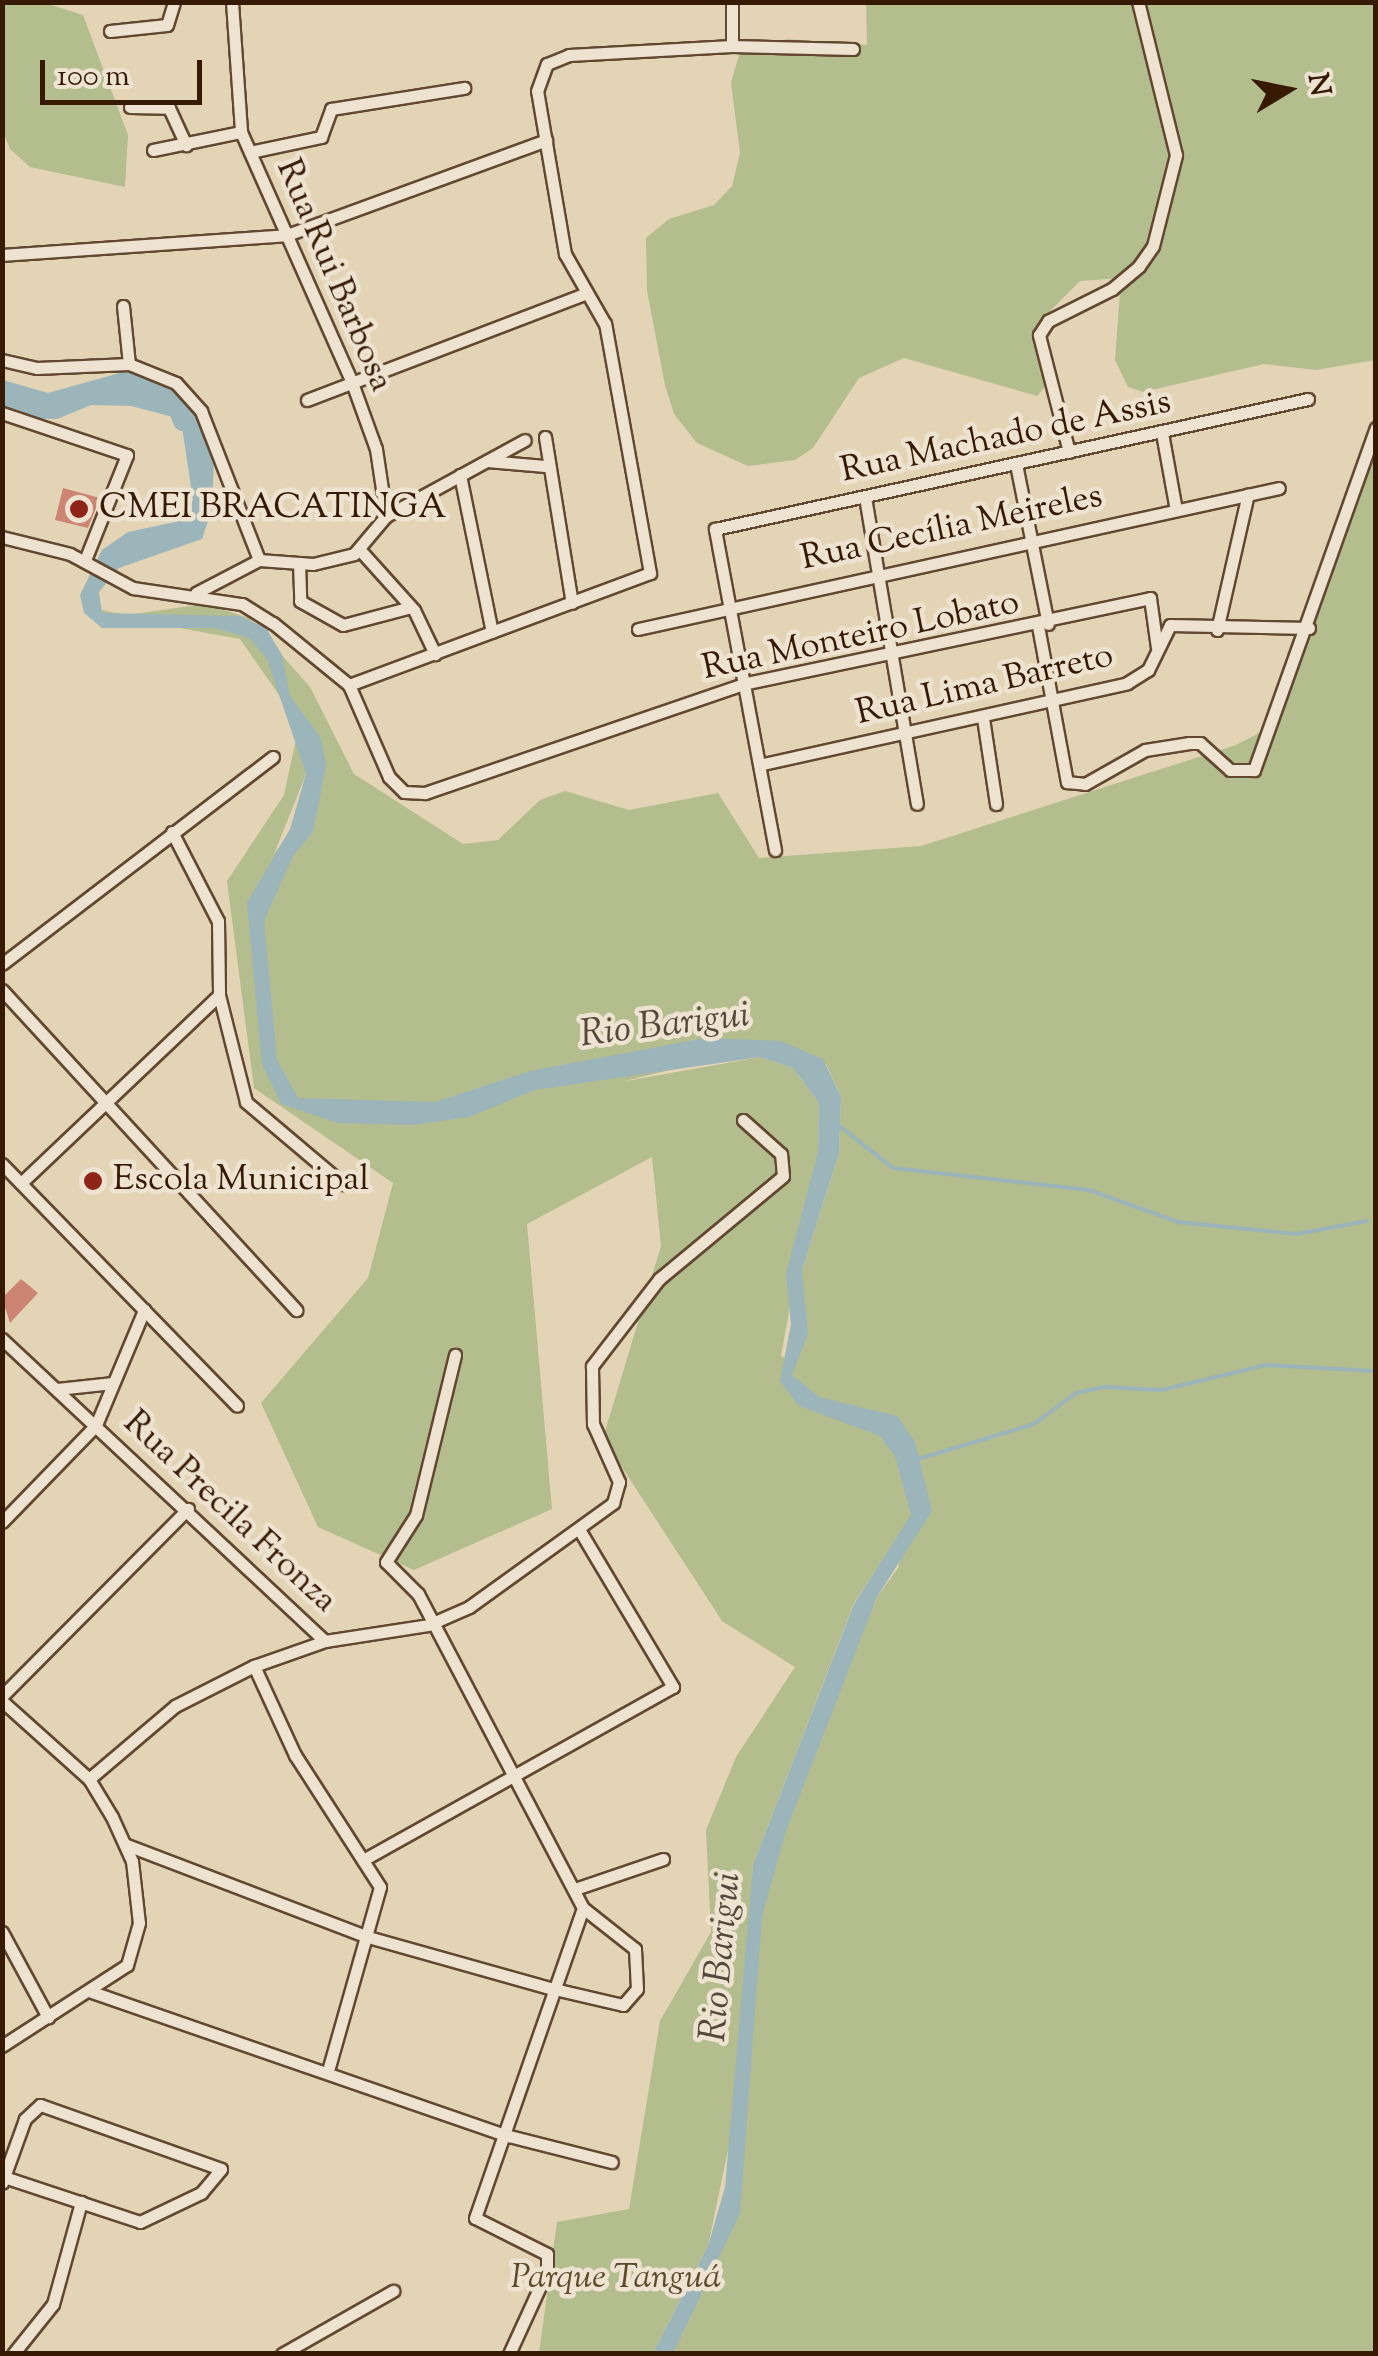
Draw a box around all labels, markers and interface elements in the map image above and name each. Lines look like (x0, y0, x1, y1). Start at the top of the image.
scale bar (45, 40, 208, 102)
north arrow (1238, 40, 1338, 140)
text: 100 m (57, 56, 130, 99)
text: N (1296, 70, 1339, 99)
street label: Rua Rui Barbosa (265, 154, 401, 398)
street label: Rua Machado de Assis (837, 382, 1175, 494)
street label: Rua Cecília Meireles (798, 477, 1106, 581)
place label: CMEI BRACATINGA (99, 488, 446, 530)
marker: CMEI BRACATINGA (68, 498, 90, 520)
street label: Rua Monteiro Lobato (699, 583, 1023, 691)
street label: Rua Lima Barreto (852, 636, 1118, 736)
water label: Rio Barigui (578, 994, 752, 1060)
place label: Escola Municipal (113, 1160, 369, 1202)
marker: Escola Municipal (82, 1170, 104, 1192)
street label: Rua Precila Fronza (113, 1403, 345, 1623)
water label: Rio Barigui (693, 1870, 753, 2044)
park label: Parque Tanguá (511, 2258, 721, 2300)

